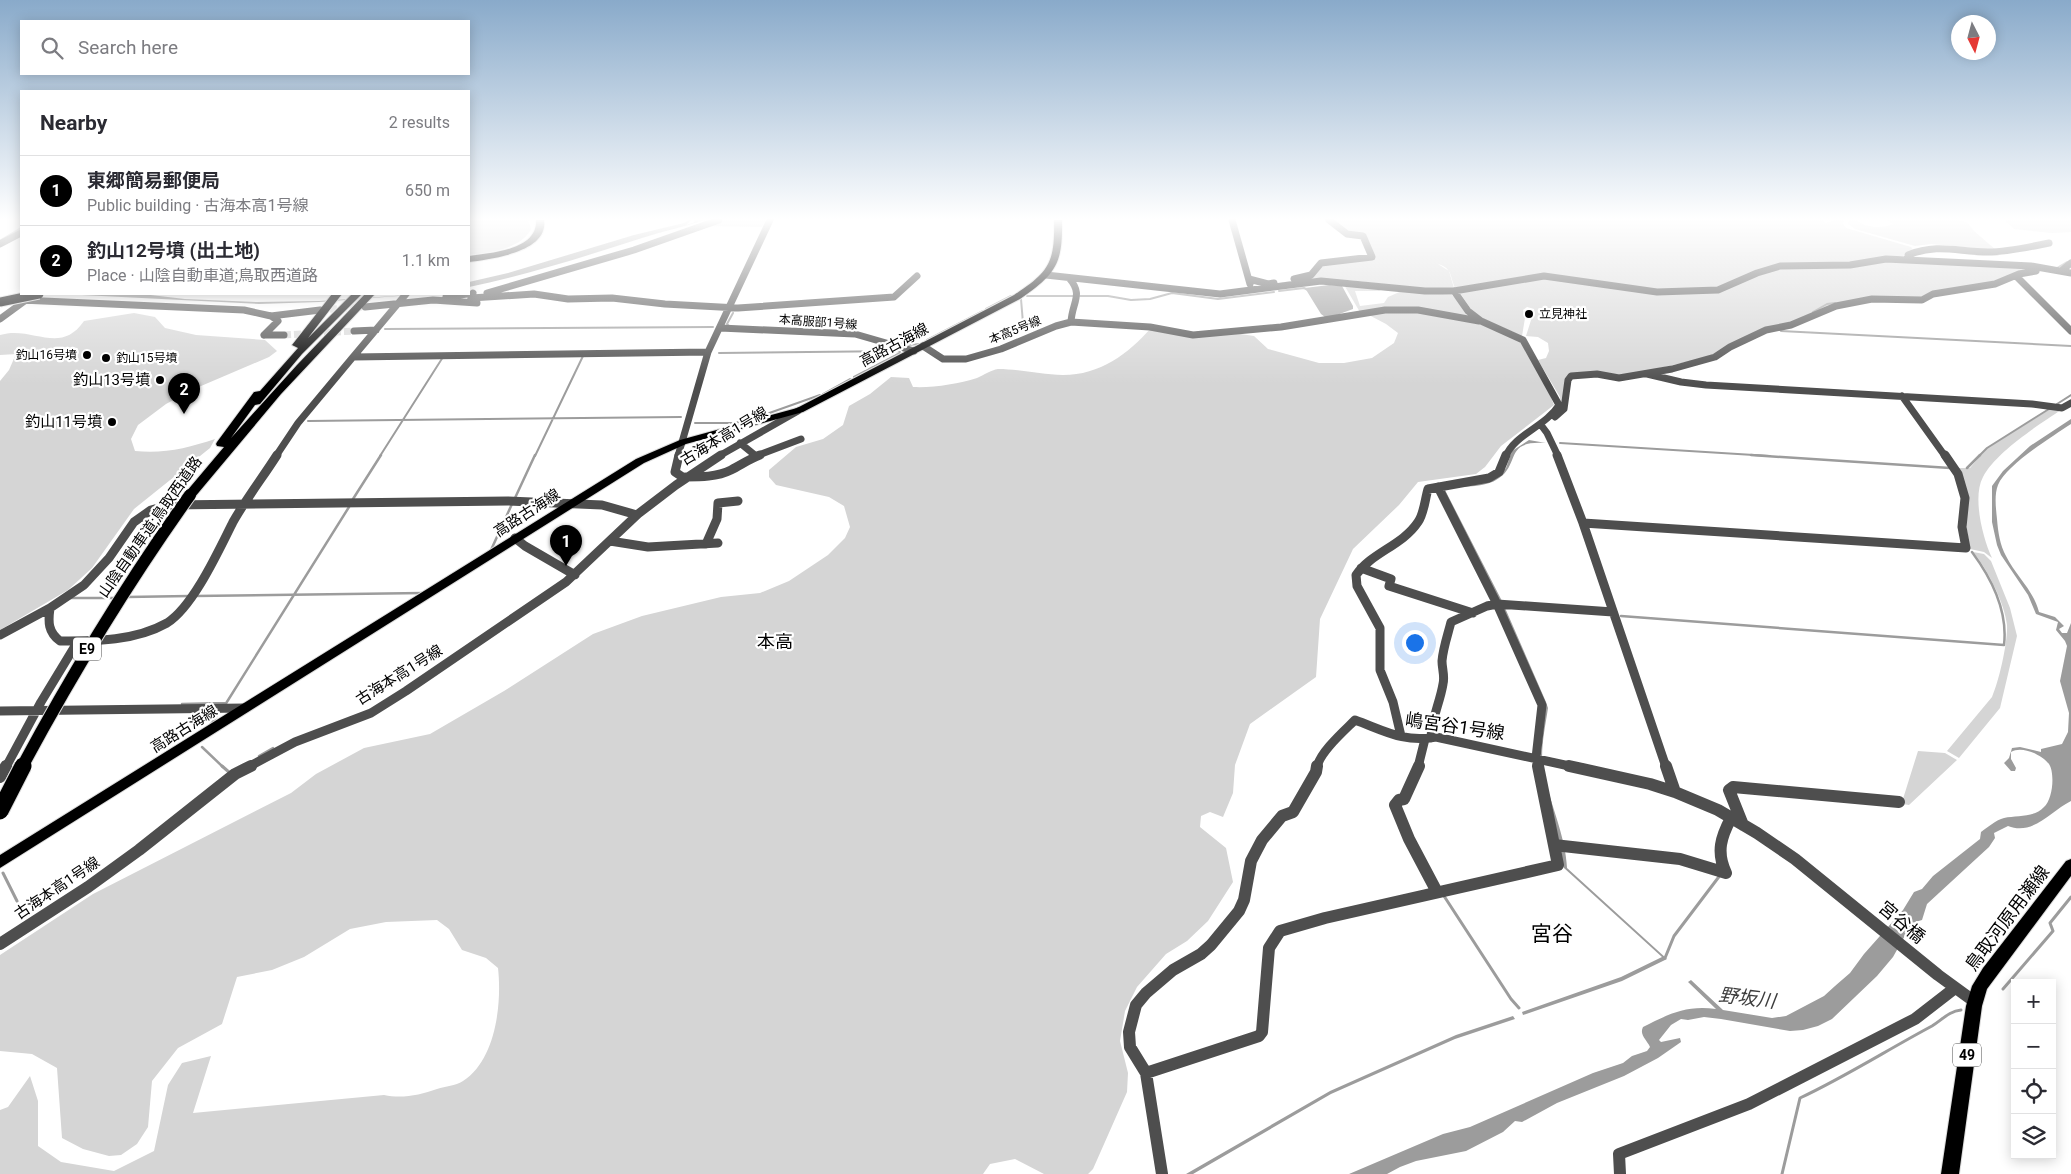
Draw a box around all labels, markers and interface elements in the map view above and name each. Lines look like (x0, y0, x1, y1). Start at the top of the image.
north arrow (1951, 15, 1996, 60)
search box (20, 20, 470, 75)
icon: search (38, 34, 66, 62)
text: Search here (78, 36, 178, 59)
text: Nearby (40, 111, 107, 135)
text: 2 results (389, 113, 450, 132)
text: 東郷簡易郵便局 (87, 169, 220, 192)
text: 1 (51, 181, 61, 200)
text: 650 m (405, 181, 450, 200)
text: Public building · 古海本高1号線 (87, 196, 308, 215)
text: 釣山12号墳 (出土地) (87, 239, 260, 262)
text: 2 (51, 251, 61, 270)
text: 1.1 km (402, 251, 450, 270)
text: Place · 山陰自動車道;鳥取西道路 (87, 266, 318, 285)
place label: 立見神社 (1539, 307, 1587, 321)
marker: 立見神社 (1523, 308, 1535, 320)
street label: 本高服部1号線 (778, 312, 858, 332)
street label: 本高5号線 (987, 313, 1043, 347)
street label: 高路古海線 (857, 319, 931, 371)
place label: 釣山16号墳 (16, 348, 77, 362)
marker: 釣山16号墳 (81, 349, 93, 361)
place label: 釣山15号墳 (116, 351, 178, 365)
marker: 釣山15号墳 (100, 352, 112, 364)
place label: 釣山13号墳 (73, 371, 150, 389)
pin: 2 (168, 373, 200, 414)
marker: 釣山13号墳 (154, 374, 166, 386)
street label: 古海本高1号線 (677, 403, 771, 469)
place label: 釣山11号墳 (25, 413, 102, 431)
marker: 釣山11号墳 (106, 416, 118, 428)
street label: 山陰自動車道;鳥取西道路 (94, 453, 206, 601)
street label: 高路古海線 (491, 485, 563, 541)
pin: 1 (550, 525, 582, 566)
your location (1402, 630, 1428, 656)
district label: 本高 (757, 631, 793, 652)
road number: E9 (73, 638, 101, 661)
street label: 古海本高1号線 (352, 641, 446, 709)
street label: 高路古海線 (147, 701, 221, 757)
street label: 嶋宮谷1号線 (1404, 709, 1506, 743)
street label: 古海本高1号線 (11, 853, 103, 923)
street label: 鳥取河原用瀬線 (1961, 861, 2053, 975)
street label: 宮谷橋 (1875, 897, 1929, 947)
district label: 宮谷 (1531, 922, 1573, 946)
map controls (2011, 979, 2056, 1159)
button: + (2011, 979, 2056, 1024)
water label: 野坂川 (1717, 983, 1779, 1013)
button: − (2011, 1024, 2056, 1069)
road number: 49 (1953, 1044, 1981, 1066)
button: locate (2011, 1069, 2056, 1114)
button: layers (2011, 1114, 2056, 1159)

